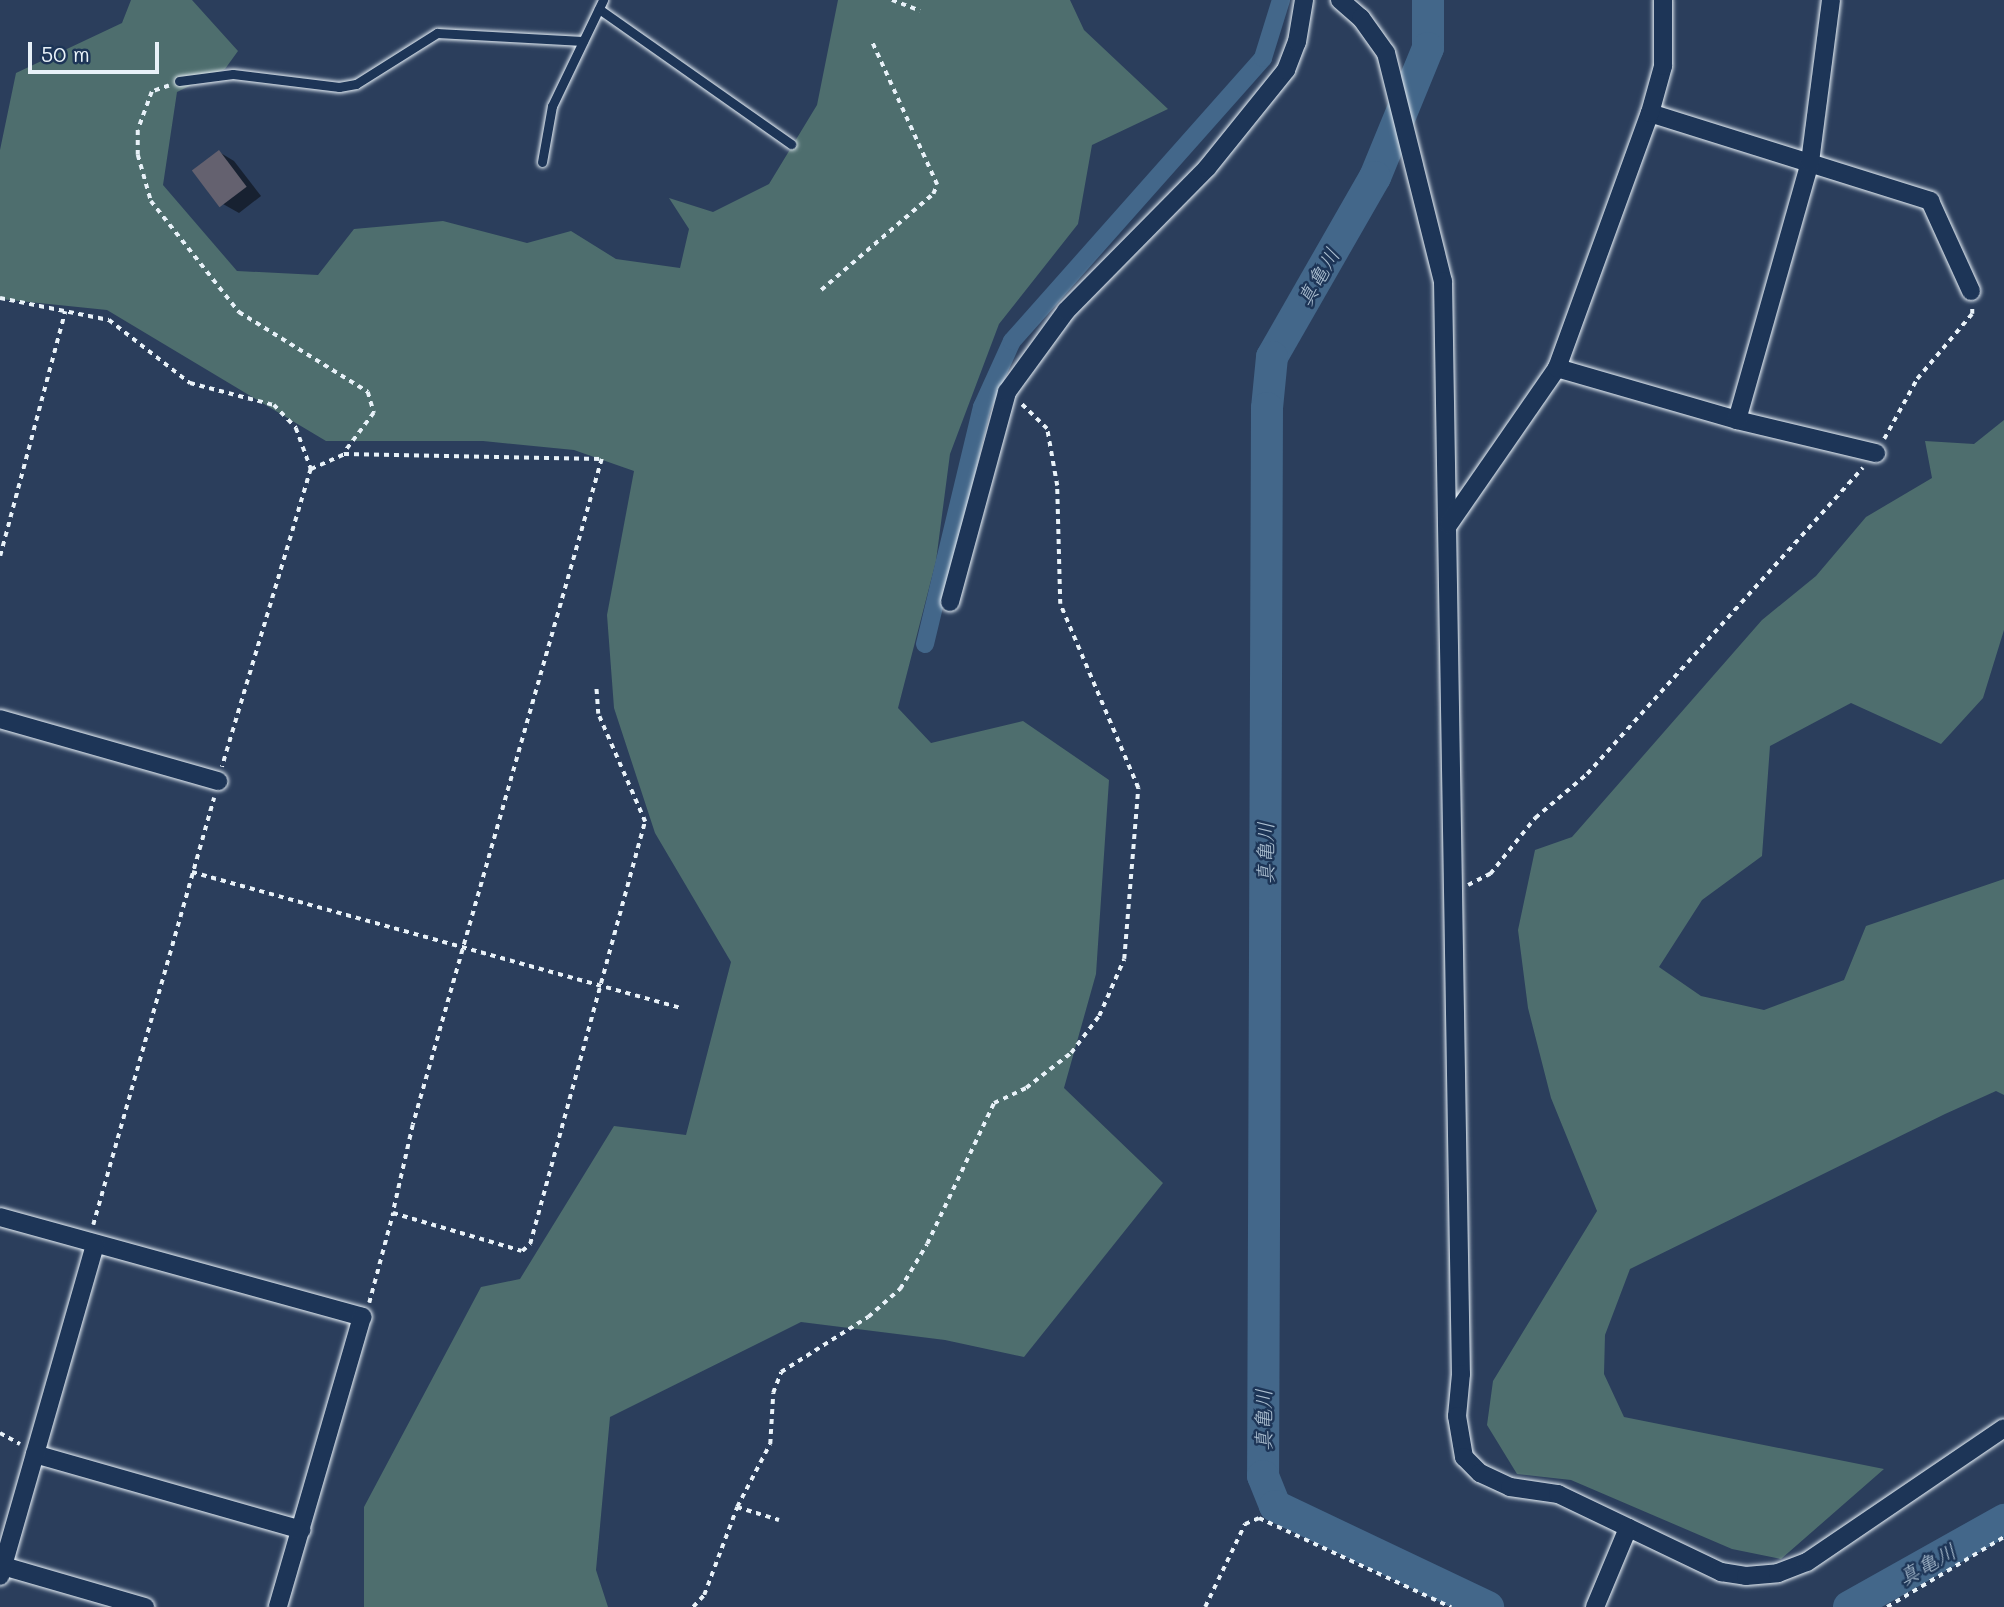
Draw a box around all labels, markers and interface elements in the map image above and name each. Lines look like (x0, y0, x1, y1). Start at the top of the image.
scale bar (32, 28, 163, 72)
text: 50 m (41, 40, 90, 67)
water label: 真亀川 (1291, 243, 1345, 311)
water label: 真亀川 (1252, 822, 1278, 884)
water label: 真亀川 (1250, 1389, 1276, 1451)
water label: 真亀川 (1893, 1538, 1961, 1590)

